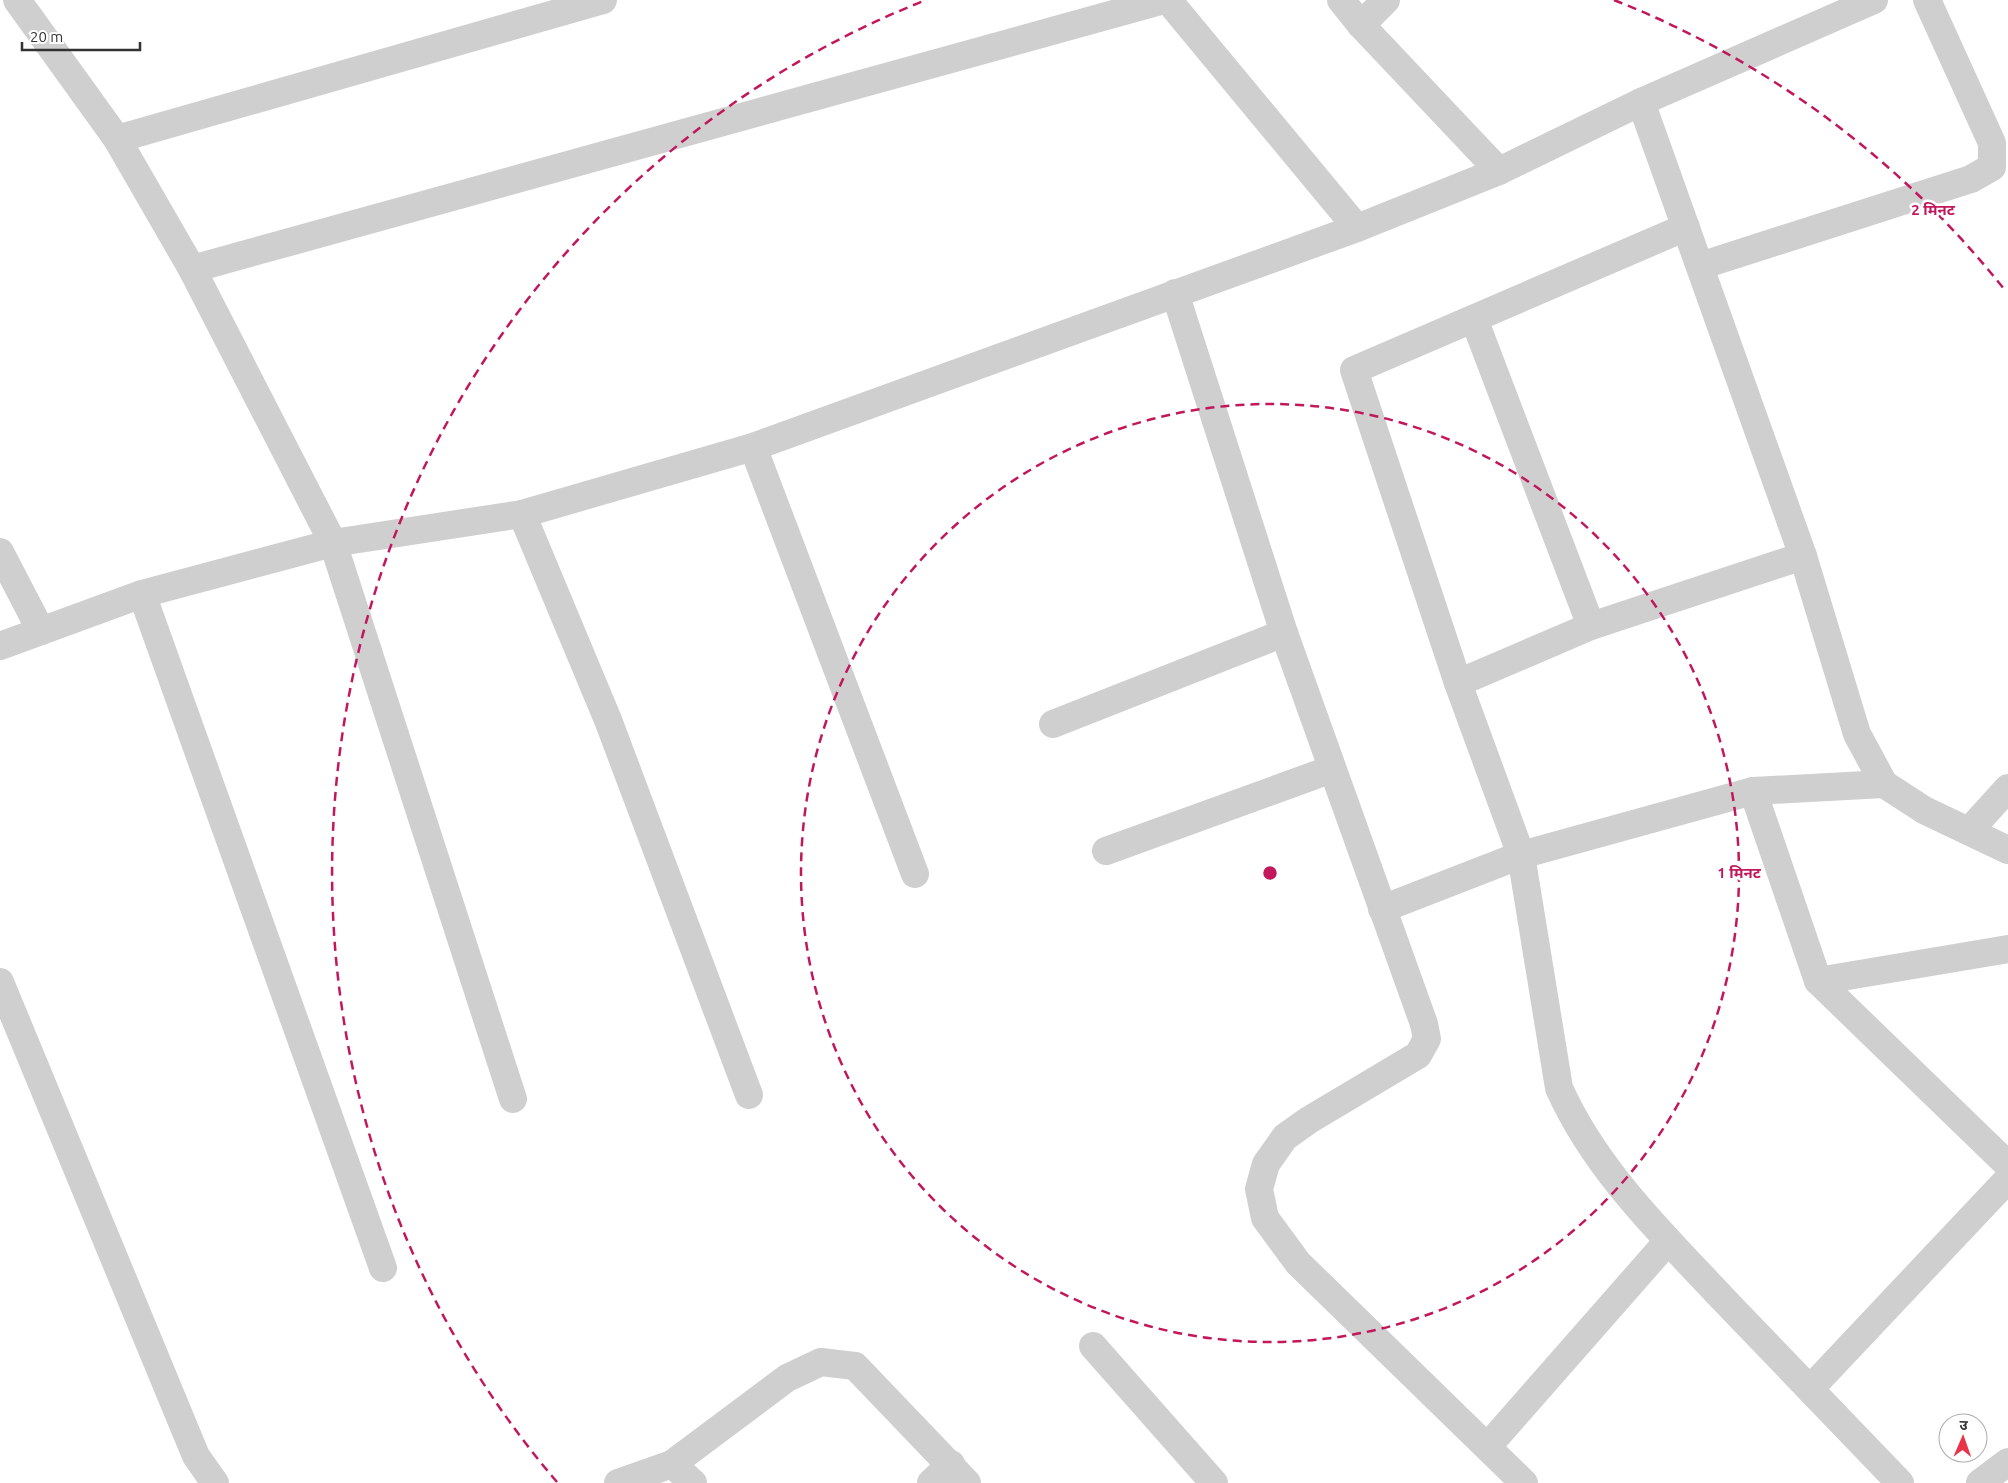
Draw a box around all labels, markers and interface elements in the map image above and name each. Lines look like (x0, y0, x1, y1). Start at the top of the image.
scale bar (22, 20, 140, 52)
text: 20 m (30, 28, 63, 45)
text: 2 मिनट (1911, 201, 1956, 218)
centre of rings (1261, 864, 1279, 882)
text: 1 मिनट (1717, 864, 1762, 881)
north arrow (1938, 1413, 1988, 1463)
text: उ (1959, 1417, 1969, 1433)

